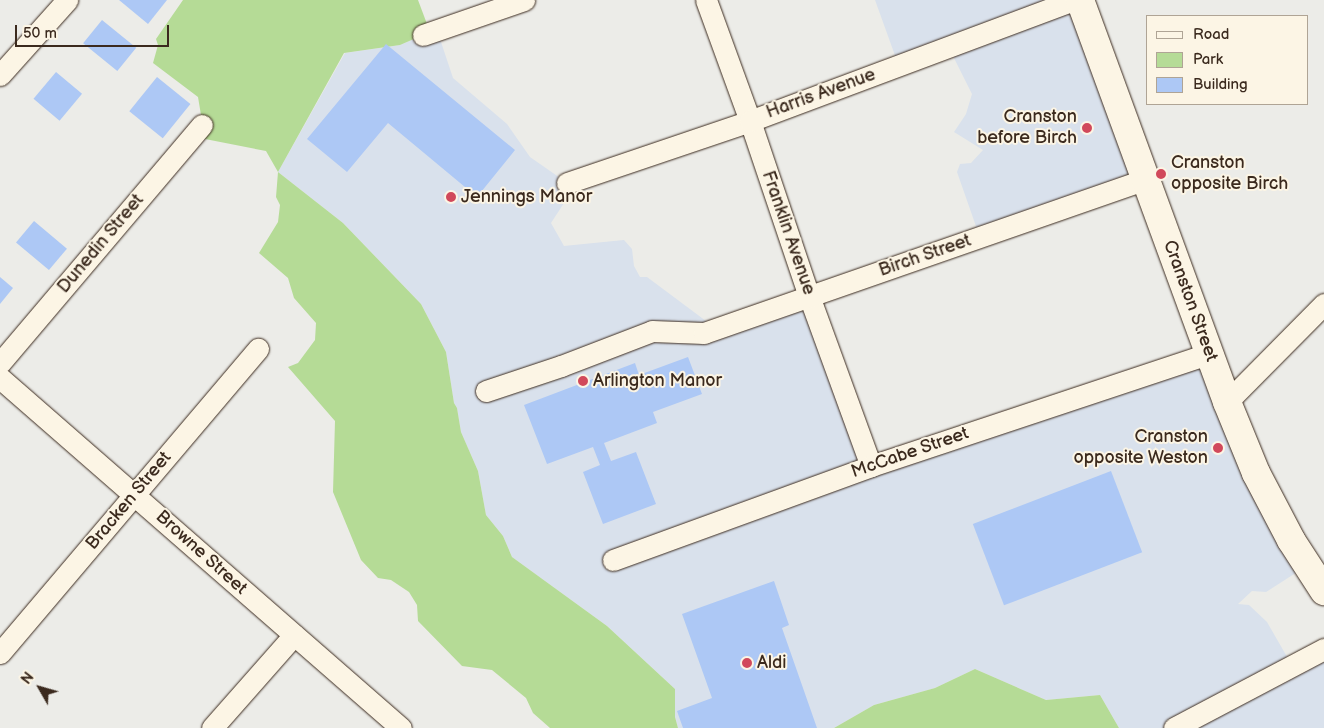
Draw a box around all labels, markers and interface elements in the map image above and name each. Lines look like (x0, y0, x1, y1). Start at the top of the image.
scale bar (18, 15, 171, 47)
legend (1146, 15, 1309, 105)
text: 50 m (23, 24, 57, 43)
text: Road (1193, 25, 1229, 44)
text: Park (1193, 50, 1223, 69)
street label: Harris Avenue (763, 64, 879, 124)
text: Building (1193, 75, 1248, 94)
place label: Cranston before Birch (977, 107, 1077, 150)
marker: Cranston before Birch (1081, 122, 1093, 134)
place label: Cranston opposite Birch (1171, 153, 1288, 195)
street label: Franklin Avenue (757, 168, 819, 298)
marker: Cranston opposite Birch (1155, 168, 1167, 180)
place label: Jennings Manor (461, 186, 592, 208)
street label: Dunedin Street (53, 190, 149, 298)
marker: Jennings Manor (445, 191, 457, 203)
street label: Birch Street (876, 230, 974, 282)
street label: Cranston Street (1158, 237, 1222, 365)
place label: Arlington Manor (593, 370, 722, 392)
marker: Arlington Manor (577, 375, 589, 387)
street label: McCabe Street (848, 423, 972, 483)
place label: Cranston opposite Weston (1073, 427, 1208, 469)
marker: Cranston opposite Weston (1212, 442, 1224, 454)
street label: Bracken Street (82, 447, 176, 555)
street label: Browne Street (151, 506, 251, 600)
place label: Aldi (757, 652, 786, 674)
marker: Aldi (741, 657, 753, 669)
north arrow (15, 663, 65, 713)
text: N (18, 669, 38, 688)

